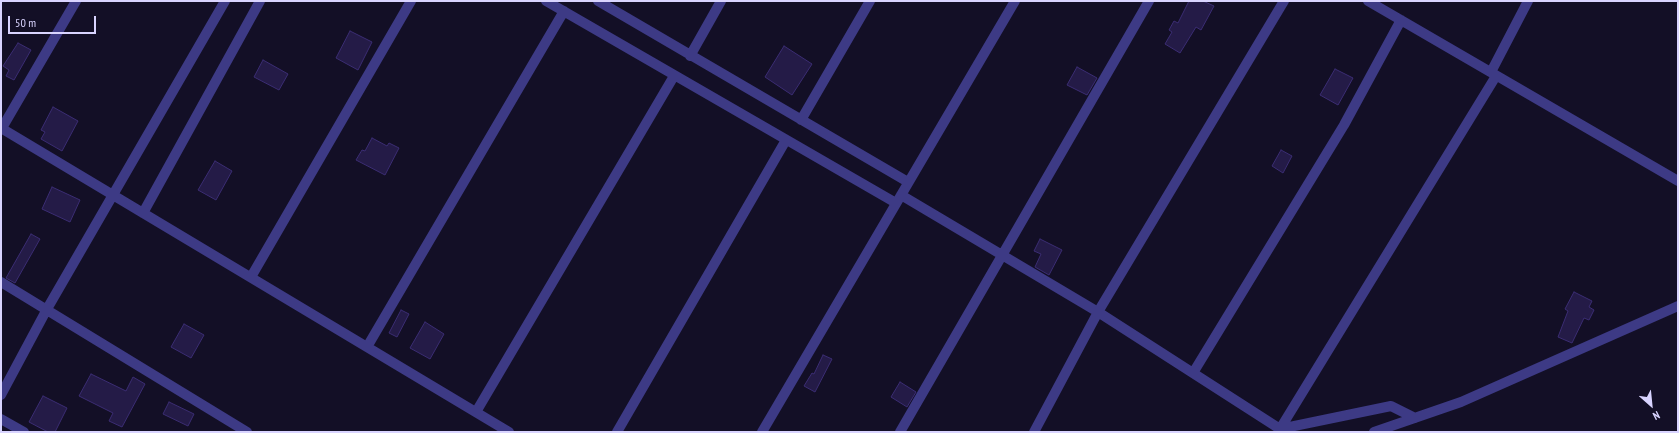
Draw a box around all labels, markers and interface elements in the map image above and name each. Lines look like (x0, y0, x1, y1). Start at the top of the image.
scale bar (10, 8, 98, 34)
text: 50 m (15, 15, 36, 30)
north arrow (1631, 385, 1671, 425)
text: N (1651, 408, 1662, 423)

